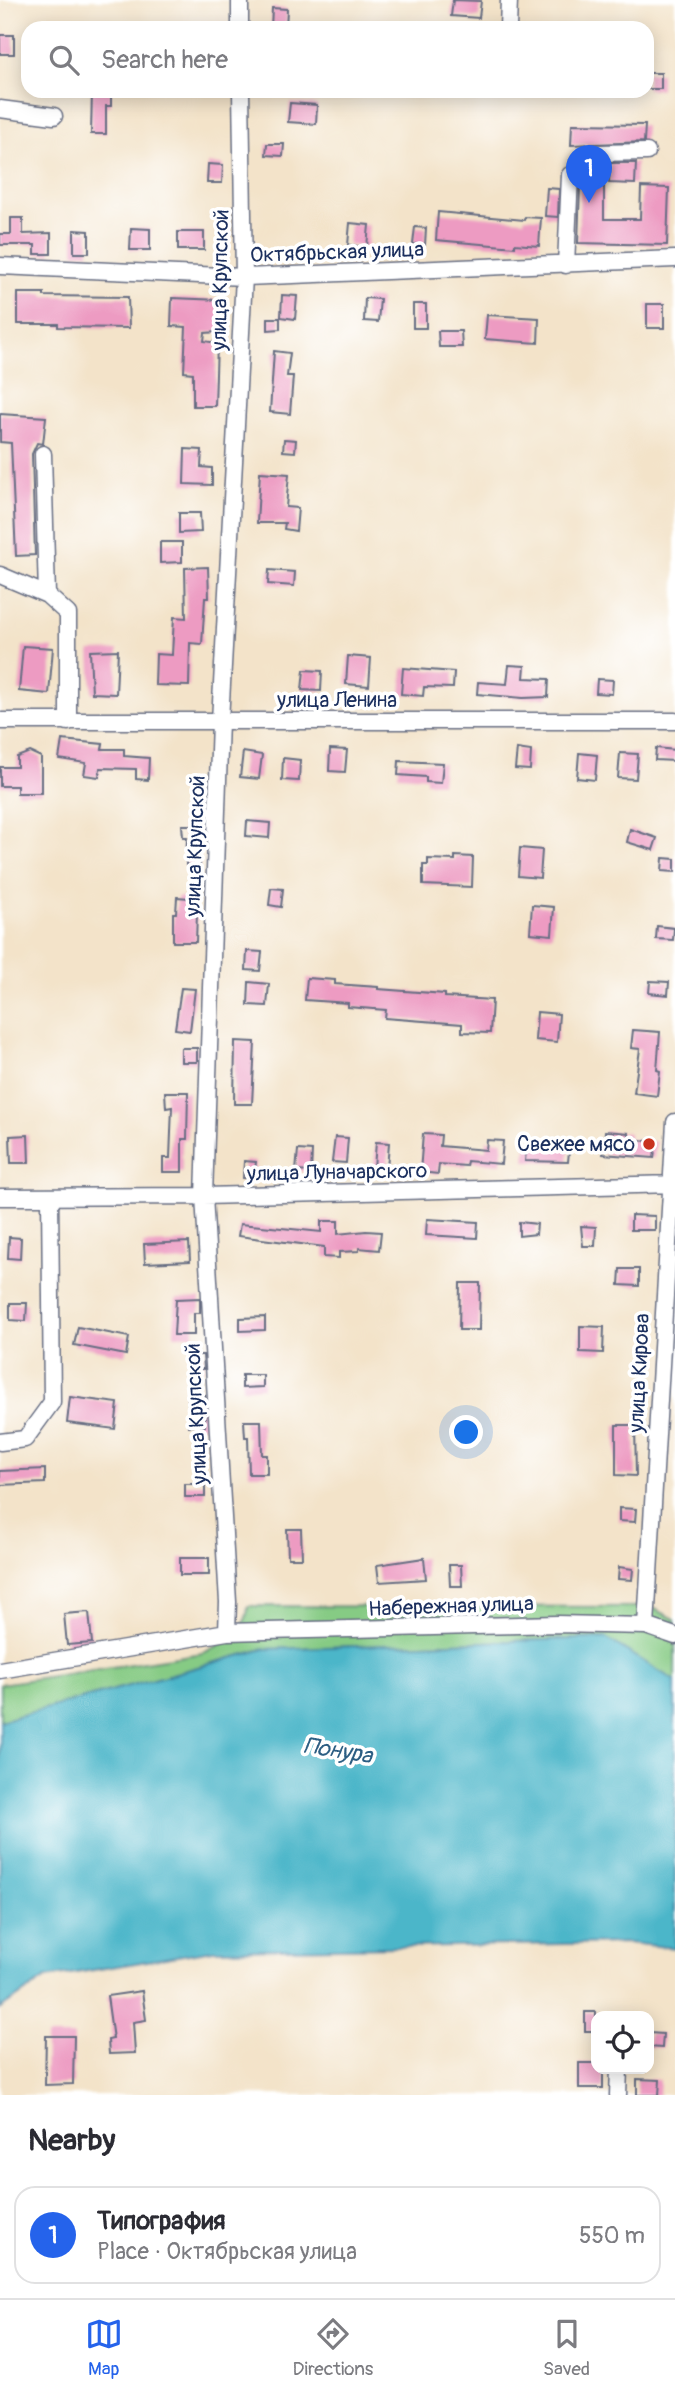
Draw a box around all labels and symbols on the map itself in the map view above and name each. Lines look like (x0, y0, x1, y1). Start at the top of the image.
pin: 1 (566, 145, 612, 203)
street label: улица Крупской (206, 209, 235, 352)
street label: Октябрьская улица (250, 236, 425, 269)
street label: улица Ленина (276, 687, 397, 714)
street label: улица Крупской (180, 775, 211, 918)
place label: Свежее мясо (517, 1131, 635, 1158)
marker: Свежее мясо (641, 1136, 657, 1152)
street label: улица Луначарского (246, 1157, 427, 1188)
street label: улица Кирова (623, 1313, 656, 1434)
street label: улица Крупской (179, 1343, 214, 1486)
your location (449, 1415, 483, 1449)
street label: Набережная улица (368, 1590, 534, 1623)
water label: Понура (302, 1731, 376, 1770)

